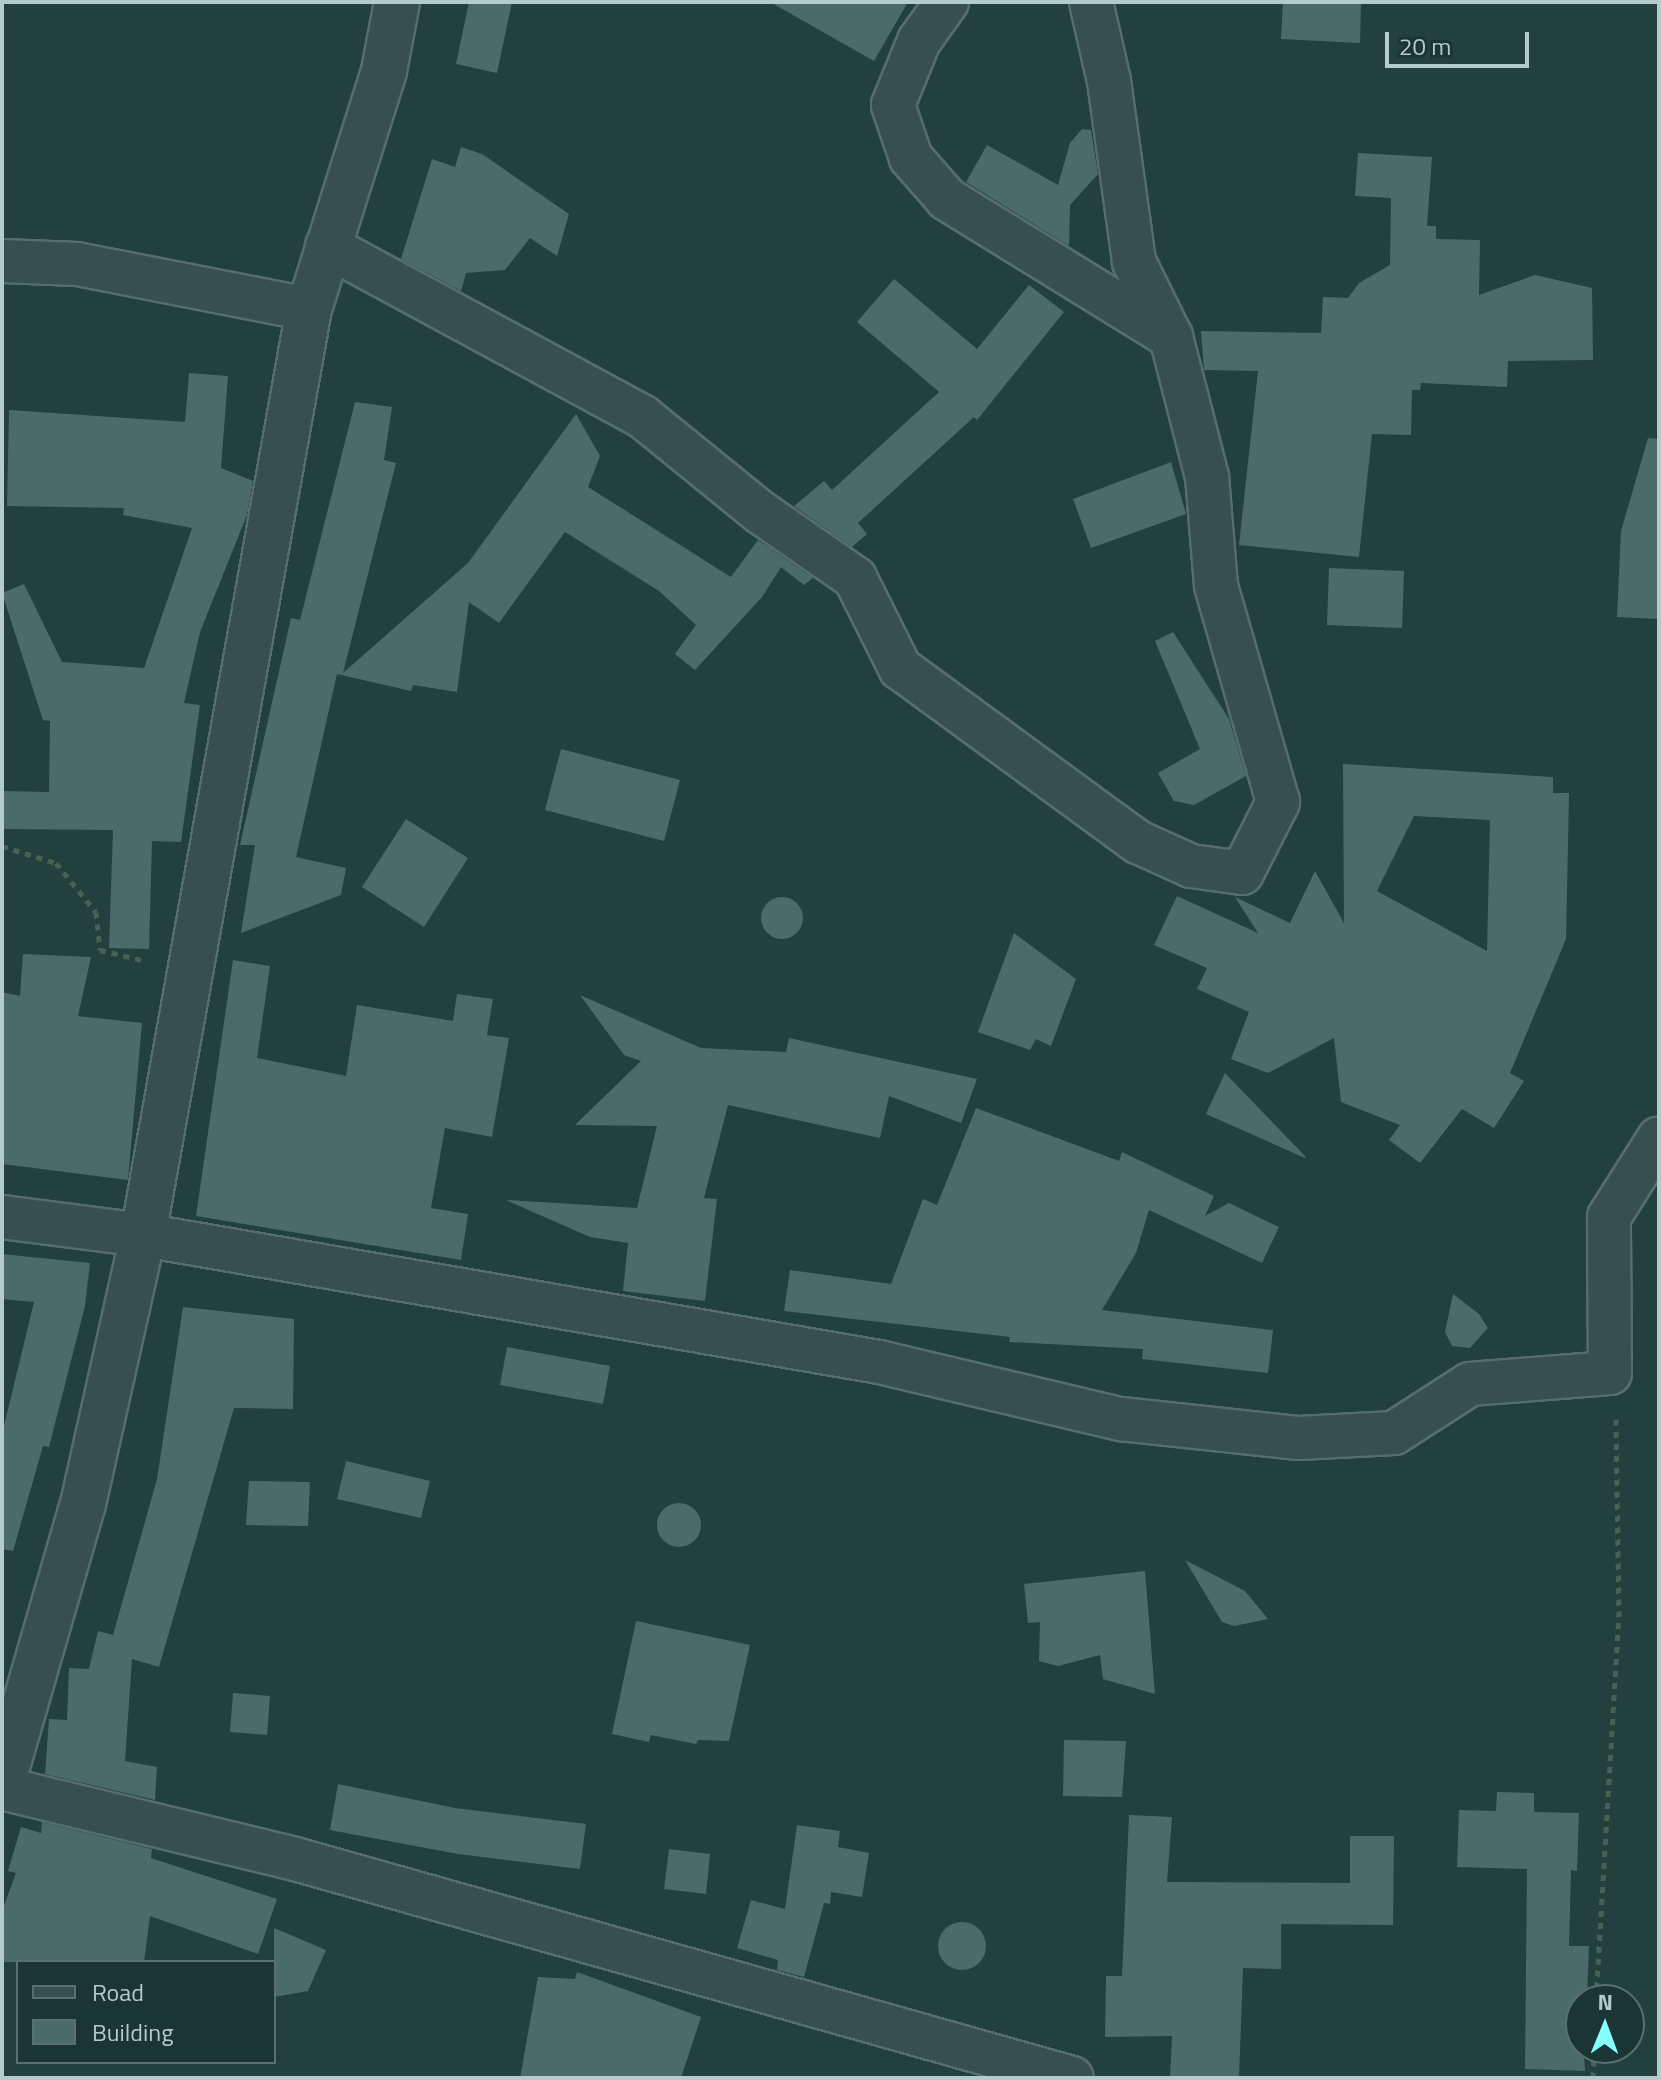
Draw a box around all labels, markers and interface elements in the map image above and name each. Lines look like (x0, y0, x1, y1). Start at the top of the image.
scale bar (1389, 16, 1533, 66)
text: 20 m (1399, 28, 1451, 64)
legend (16, 1960, 276, 2064)
text: Road (92, 1974, 144, 2010)
north arrow (1565, 1984, 1645, 2064)
text: N (1597, 1985, 1613, 2019)
text: Building (92, 2014, 174, 2050)

